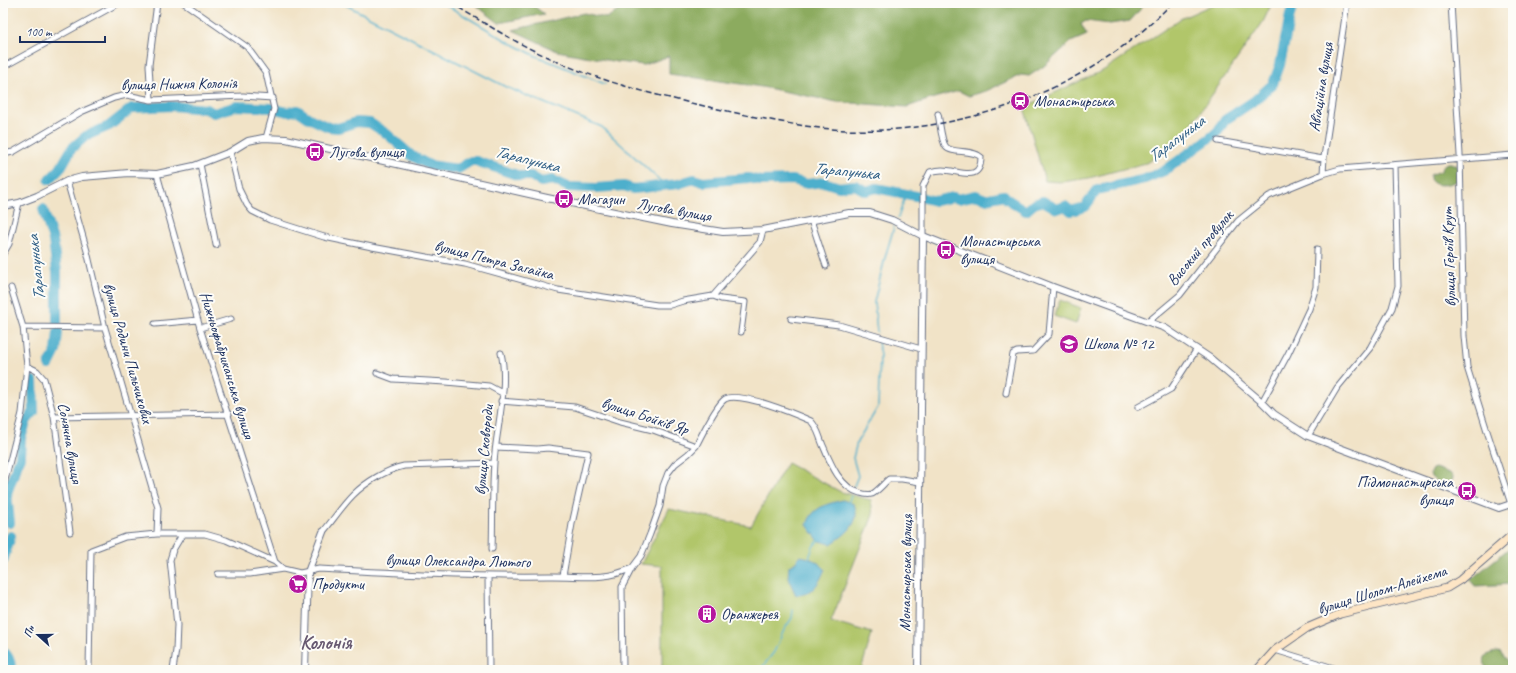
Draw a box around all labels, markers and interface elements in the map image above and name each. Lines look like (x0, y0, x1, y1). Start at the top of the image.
scale bar (20, 18, 105, 44)
text: 100 m (26, 24, 53, 40)
street label: Авіаційна вулиця (1304, 40, 1338, 133)
street label: вулиця Нижня Колонія (121, 73, 238, 95)
station icon: Монастирська (1009, 90, 1031, 112)
place label: Монастирська (1034, 91, 1115, 111)
water label: Тарапунька (1143, 110, 1210, 167)
bus stop icon: Лугова вулиця (304, 141, 326, 163)
water label: Тарапунька (492, 141, 563, 178)
place label: Лугова вулиця (329, 142, 405, 162)
water label: Тарапунька (812, 158, 881, 184)
bus stop icon: Магазин (553, 188, 575, 210)
place label: Магазин (578, 189, 626, 209)
street label: Лугова вулиця (635, 194, 714, 227)
street label: Високий провулок (1163, 205, 1238, 290)
street label: вулиця Героїв Крут (1437, 206, 1461, 307)
place label: Монастирська вулиця (960, 231, 1041, 269)
water label: Тарапунька (22, 233, 50, 302)
street label: вулиця Петра Загайка (432, 236, 557, 285)
bus stop icon: Монастирська вулиця (935, 239, 957, 261)
street label: вулиця Родини Пильчикових (98, 280, 158, 427)
street label: Нижньофабриканська вулиця (195, 289, 259, 442)
school or university icon: Школа № 12 (1058, 333, 1080, 355)
place label: Школа № 12 (1083, 334, 1155, 354)
street label: вулиця Бойків Яр (599, 393, 692, 440)
street label: Сонячна вулиця (53, 401, 87, 486)
street label: вулиця Сковороди (470, 403, 498, 496)
place label: Підмонастирська вулиця (1357, 472, 1455, 510)
bus stop icon: Підмонастирська вулиця (1456, 480, 1478, 502)
street label: Монастирська вулиця (895, 513, 917, 632)
street label: вулиця Олександра Лютого (385, 550, 532, 572)
street label: вулиця Шолом-Алейхема (1315, 560, 1450, 619)
supermarket icon: Продукти (287, 573, 309, 595)
place label: Продукти (312, 574, 365, 594)
building icon: Оранжерея (696, 603, 718, 625)
place label: Оранжерея (721, 604, 779, 624)
north arrow (18, 615, 58, 655)
text: Пн (20, 622, 38, 639)
district label: Колонія (300, 630, 353, 655)

